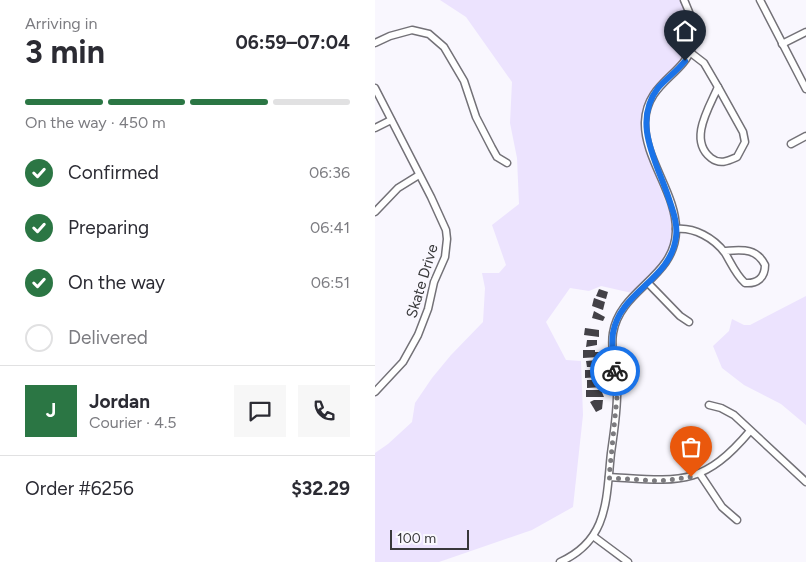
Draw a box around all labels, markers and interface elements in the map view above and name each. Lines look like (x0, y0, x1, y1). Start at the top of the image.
pin (664, 10, 706, 61)
text: Arriving in (25, 14, 97, 33)
icon: home (671, 17, 699, 45)
text: 06:59–07:04 (236, 31, 350, 54)
text: 3 min (25, 33, 105, 71)
text: On the way · 450 m (25, 113, 166, 132)
icon: check (25, 159, 53, 187)
text: Confirmed (68, 161, 159, 184)
text: 06:36 (309, 163, 350, 182)
icon: check (25, 214, 53, 242)
text: Preparing (68, 216, 149, 239)
text: 06:41 (310, 218, 350, 237)
street label: Skate Drive (402, 242, 442, 320)
icon: check (25, 269, 53, 297)
text: On the way (68, 271, 165, 294)
text: 06:51 (311, 273, 350, 292)
text: Delivered (68, 326, 148, 349)
courier (590, 346, 640, 396)
icon: bike (601, 357, 629, 385)
button: chat (234, 385, 286, 437)
button: phone (298, 385, 350, 437)
text: Jordan (89, 390, 150, 413)
text: J (46, 399, 56, 422)
text: Courier · 4.5 (89, 413, 176, 432)
pin (670, 426, 712, 477)
icon: bag (677, 433, 705, 461)
text: Order #6256 (25, 477, 134, 500)
text: $32.29 (291, 477, 350, 500)
scale bar (390, 527, 469, 550)
text: 100 m (397, 530, 436, 547)

